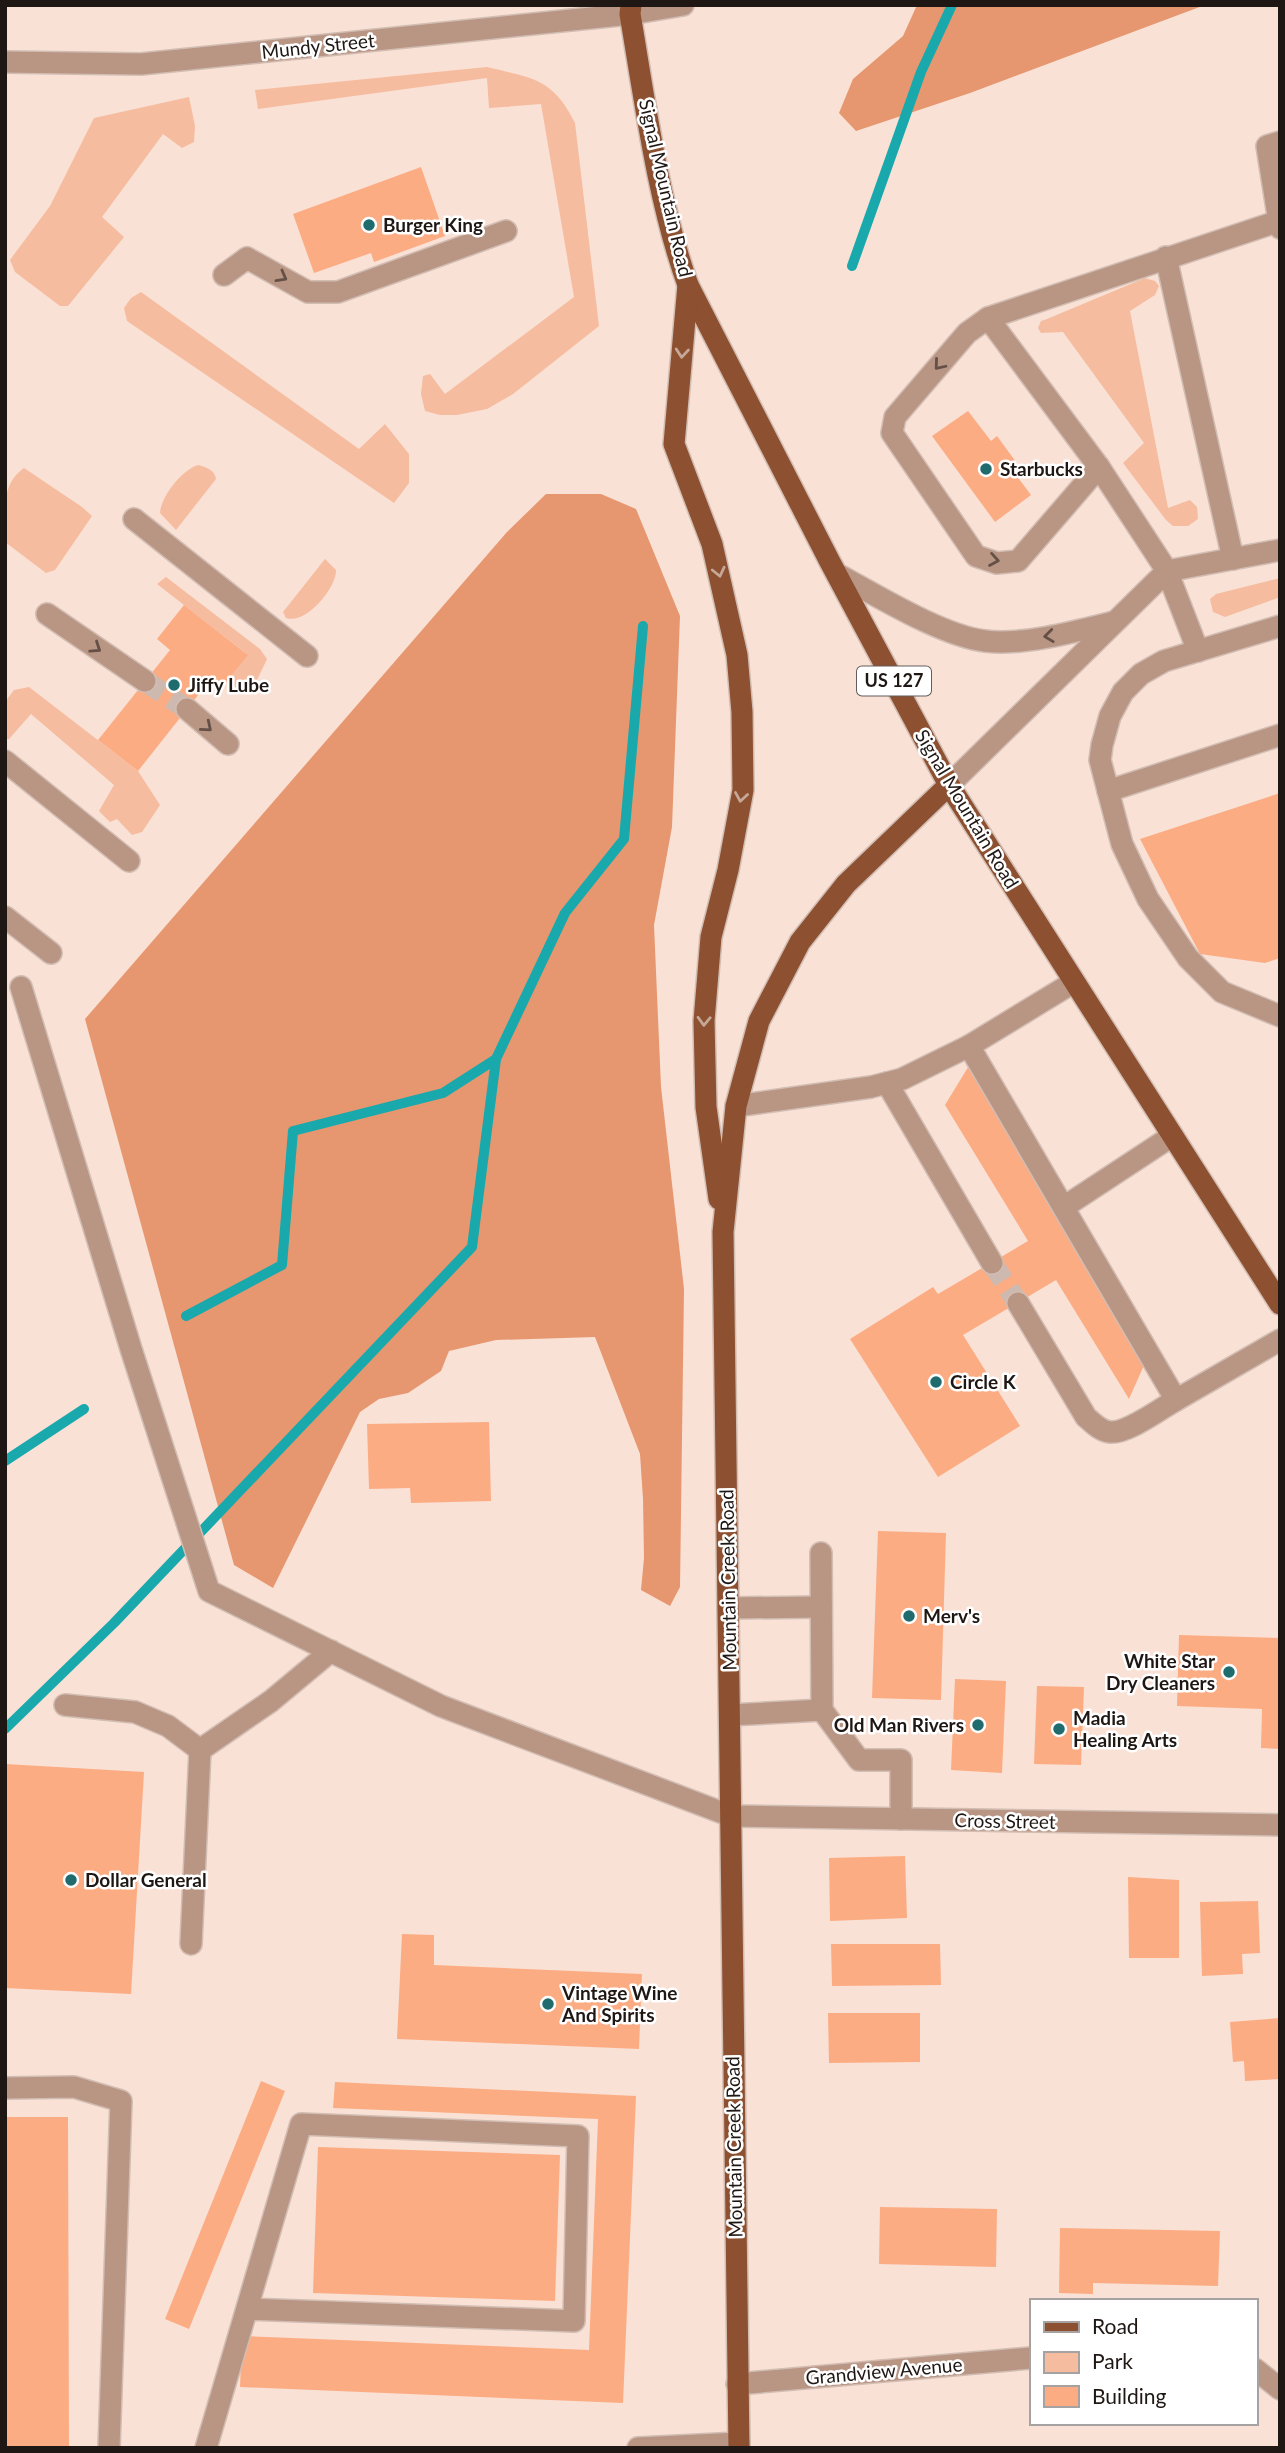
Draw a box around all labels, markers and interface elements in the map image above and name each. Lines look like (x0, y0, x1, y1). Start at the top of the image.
street label: Mundy Street (260, 28, 376, 63)
street label: Signal Mountain Road (635, 97, 698, 279)
place label: Burger King (383, 213, 483, 236)
marker: Burger King (361, 217, 377, 233)
one-way arrow (275, 269, 287, 283)
one-way arrow (675, 348, 690, 359)
one-way arrow (935, 357, 947, 370)
place label: Starbucks (1000, 457, 1083, 480)
marker: Starbucks (978, 461, 994, 477)
one-way arrow (989, 552, 1000, 567)
one-way arrow (710, 566, 725, 578)
one-way arrow (1043, 629, 1055, 644)
one-way arrow (88, 640, 101, 652)
road number: US 127 (857, 666, 931, 696)
place label: Jiffy Lube (188, 673, 269, 696)
marker: Jiffy Lube (166, 677, 182, 693)
one-way arrow (199, 719, 212, 731)
street label: Signal Mountain Road (911, 725, 1024, 893)
one-way arrow (734, 792, 749, 803)
one-way arrow (697, 1016, 712, 1027)
place label: Circle K (950, 1370, 1017, 1393)
marker: Circle K (928, 1374, 944, 1390)
street label: Mountain Creek Road (714, 1489, 741, 1671)
place label: Merv's (923, 1604, 980, 1627)
marker: Merv's (901, 1608, 917, 1624)
place label: White Star Dry Cleaners (1106, 1649, 1216, 1694)
marker: White Star Dry Cleaners (1221, 1664, 1237, 1680)
place label: Madia Healing Arts (1073, 1706, 1177, 1751)
place label: Old Man Rivers (834, 1713, 964, 1736)
marker: Old Man Rivers (970, 1717, 986, 1733)
marker: Madia Healing Arts (1051, 1721, 1067, 1737)
street label: Cross Street (954, 1808, 1056, 1833)
place label: Dollar General (85, 1868, 207, 1891)
marker: Dollar General (63, 1872, 79, 1888)
place label: Vintage Wine And Spirits (561, 1981, 677, 2026)
marker: Vintage Wine And Spirits (540, 1996, 556, 2012)
street label: Mountain Creek Road (720, 2056, 747, 2238)
legend (1030, 2299, 1257, 2425)
text: Road (1092, 2313, 1139, 2338)
text: Park (1092, 2348, 1133, 2373)
street label: Grandview Avenue (805, 2352, 963, 2389)
text: Building (1092, 2383, 1167, 2408)

